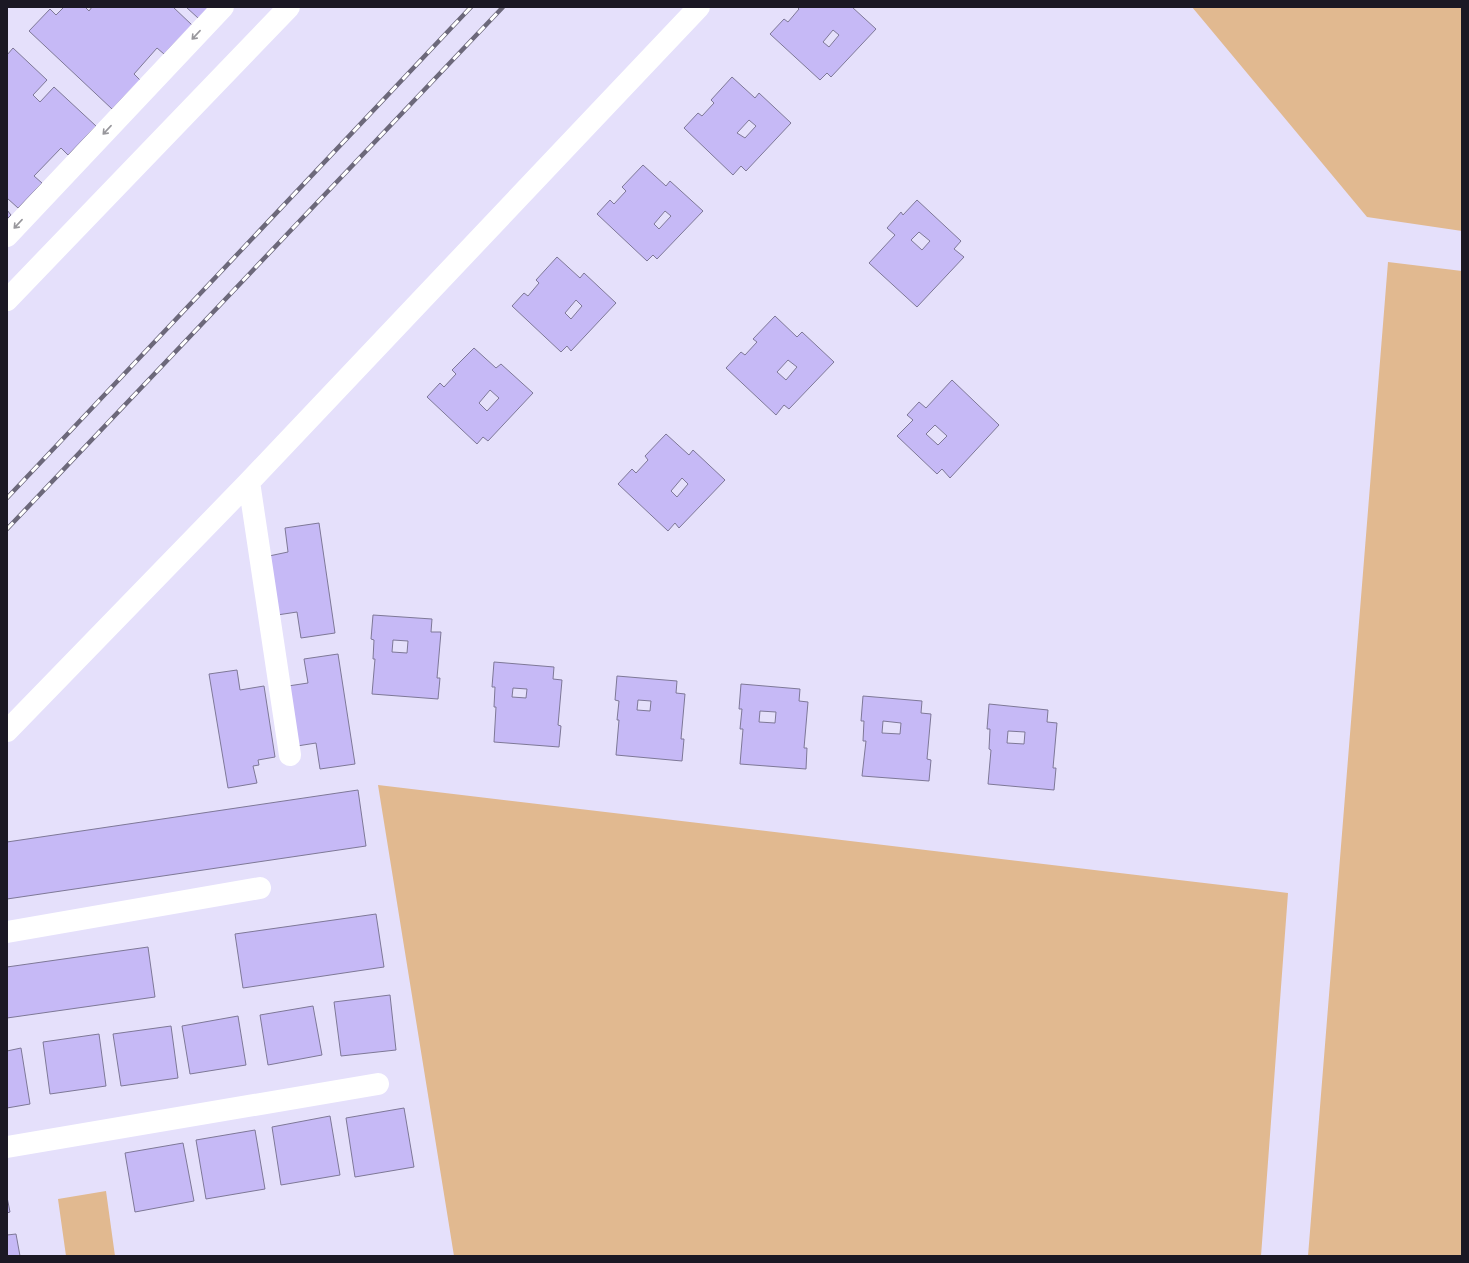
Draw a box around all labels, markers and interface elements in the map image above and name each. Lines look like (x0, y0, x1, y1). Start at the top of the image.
one-way arrow (191, 30, 201, 40)
one-way arrow (102, 125, 112, 135)
one-way arrow (14, 219, 23, 229)

